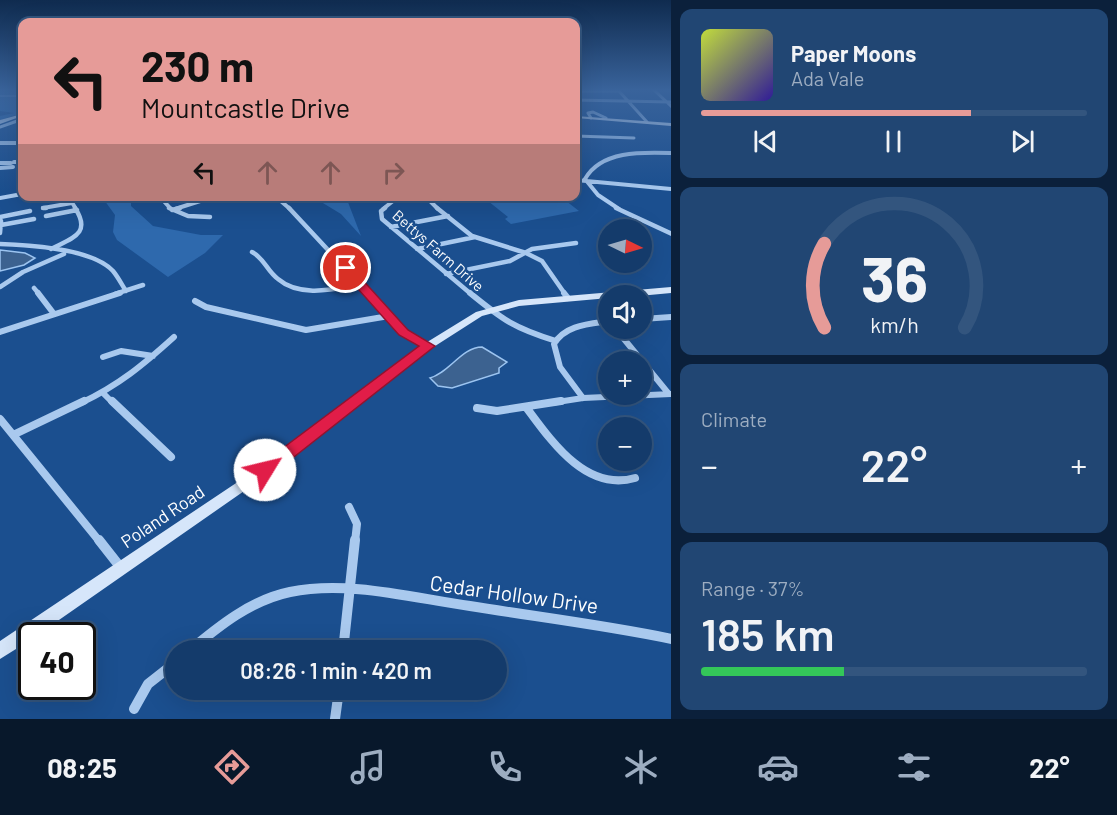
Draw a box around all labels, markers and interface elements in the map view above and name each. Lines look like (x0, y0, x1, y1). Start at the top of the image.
text: 230 m (141, 40, 254, 90)
text: Paper Moons (791, 40, 916, 66)
icon: left (42, 42, 120, 120)
text: Ada Vale (791, 66, 864, 90)
text: Mountcastle Drive (141, 91, 350, 123)
icon: previous (749, 125, 782, 158)
icon: pause (877, 125, 910, 158)
icon: next (1006, 125, 1039, 158)
icon: left (188, 156, 221, 189)
icon: ahead (251, 156, 284, 189)
icon: ahead (314, 156, 347, 189)
icon: right (377, 156, 410, 189)
street label: Bettys Farm Drive (389, 206, 488, 295)
north arrow (598, 219, 652, 273)
map controls (598, 219, 652, 471)
text: 36 (860, 240, 928, 314)
pin (320, 242, 371, 293)
icon: arrive (329, 251, 362, 284)
button: sound (598, 285, 652, 339)
text: km/h (870, 312, 918, 337)
button: + (598, 351, 652, 405)
text: Climate (701, 407, 767, 431)
button: − (598, 417, 652, 471)
text: 22° (861, 437, 927, 491)
position arrow (233, 438, 297, 502)
text: − (701, 445, 718, 485)
text: + (1070, 445, 1087, 485)
street label: Poland Road (116, 480, 209, 552)
street label: Cedar Hollow Drive (428, 569, 600, 618)
text: Range · 37% (701, 576, 805, 600)
text: 185 km (701, 606, 835, 660)
speed limit sign: 40 (18, 622, 96, 700)
text: 08:26 · 1 min · 420 m (240, 657, 432, 683)
icon: directions (211, 746, 253, 788)
icon: music (347, 746, 389, 788)
icon: phone (484, 746, 526, 788)
icon: climate (620, 746, 662, 788)
icon: car (757, 746, 799, 788)
icon: filters (893, 746, 935, 788)
text: 08:25 (47, 751, 117, 783)
text: 22° (1029, 751, 1070, 783)

